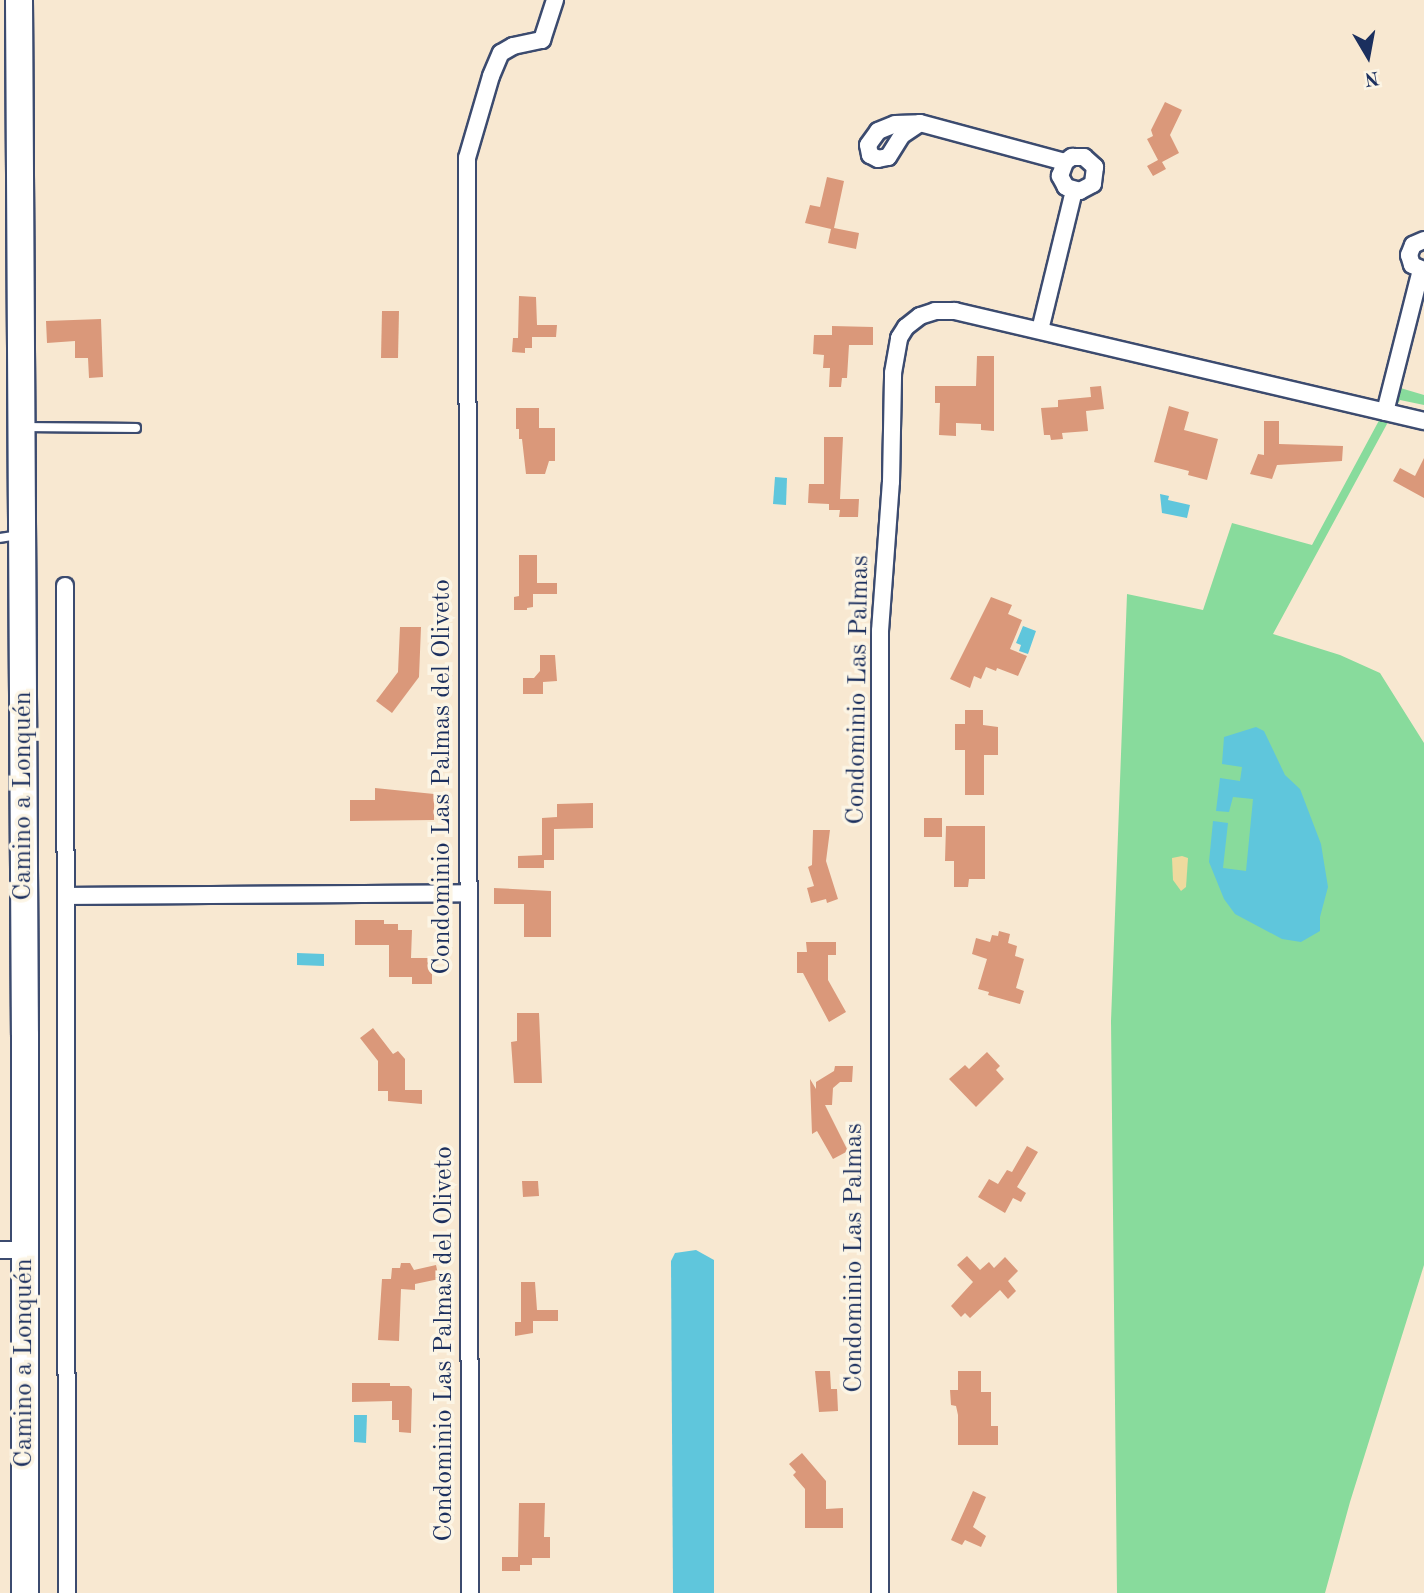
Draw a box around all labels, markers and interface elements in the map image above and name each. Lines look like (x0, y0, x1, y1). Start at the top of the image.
north arrow (1333, 21, 1403, 91)
text: N (1363, 67, 1381, 88)
street label: Condominio Las Palmas (841, 555, 877, 825)
street label: Condominio Las Palmas del Oliveto (427, 579, 459, 975)
street label: Camino a Lonquén (8, 691, 40, 901)
street label: Condominio Las Palmas (839, 1123, 871, 1393)
street label: Condominio Las Palmas del Oliveto (429, 1146, 461, 1542)
street label: Camino a Lonquén (9, 1258, 41, 1468)

